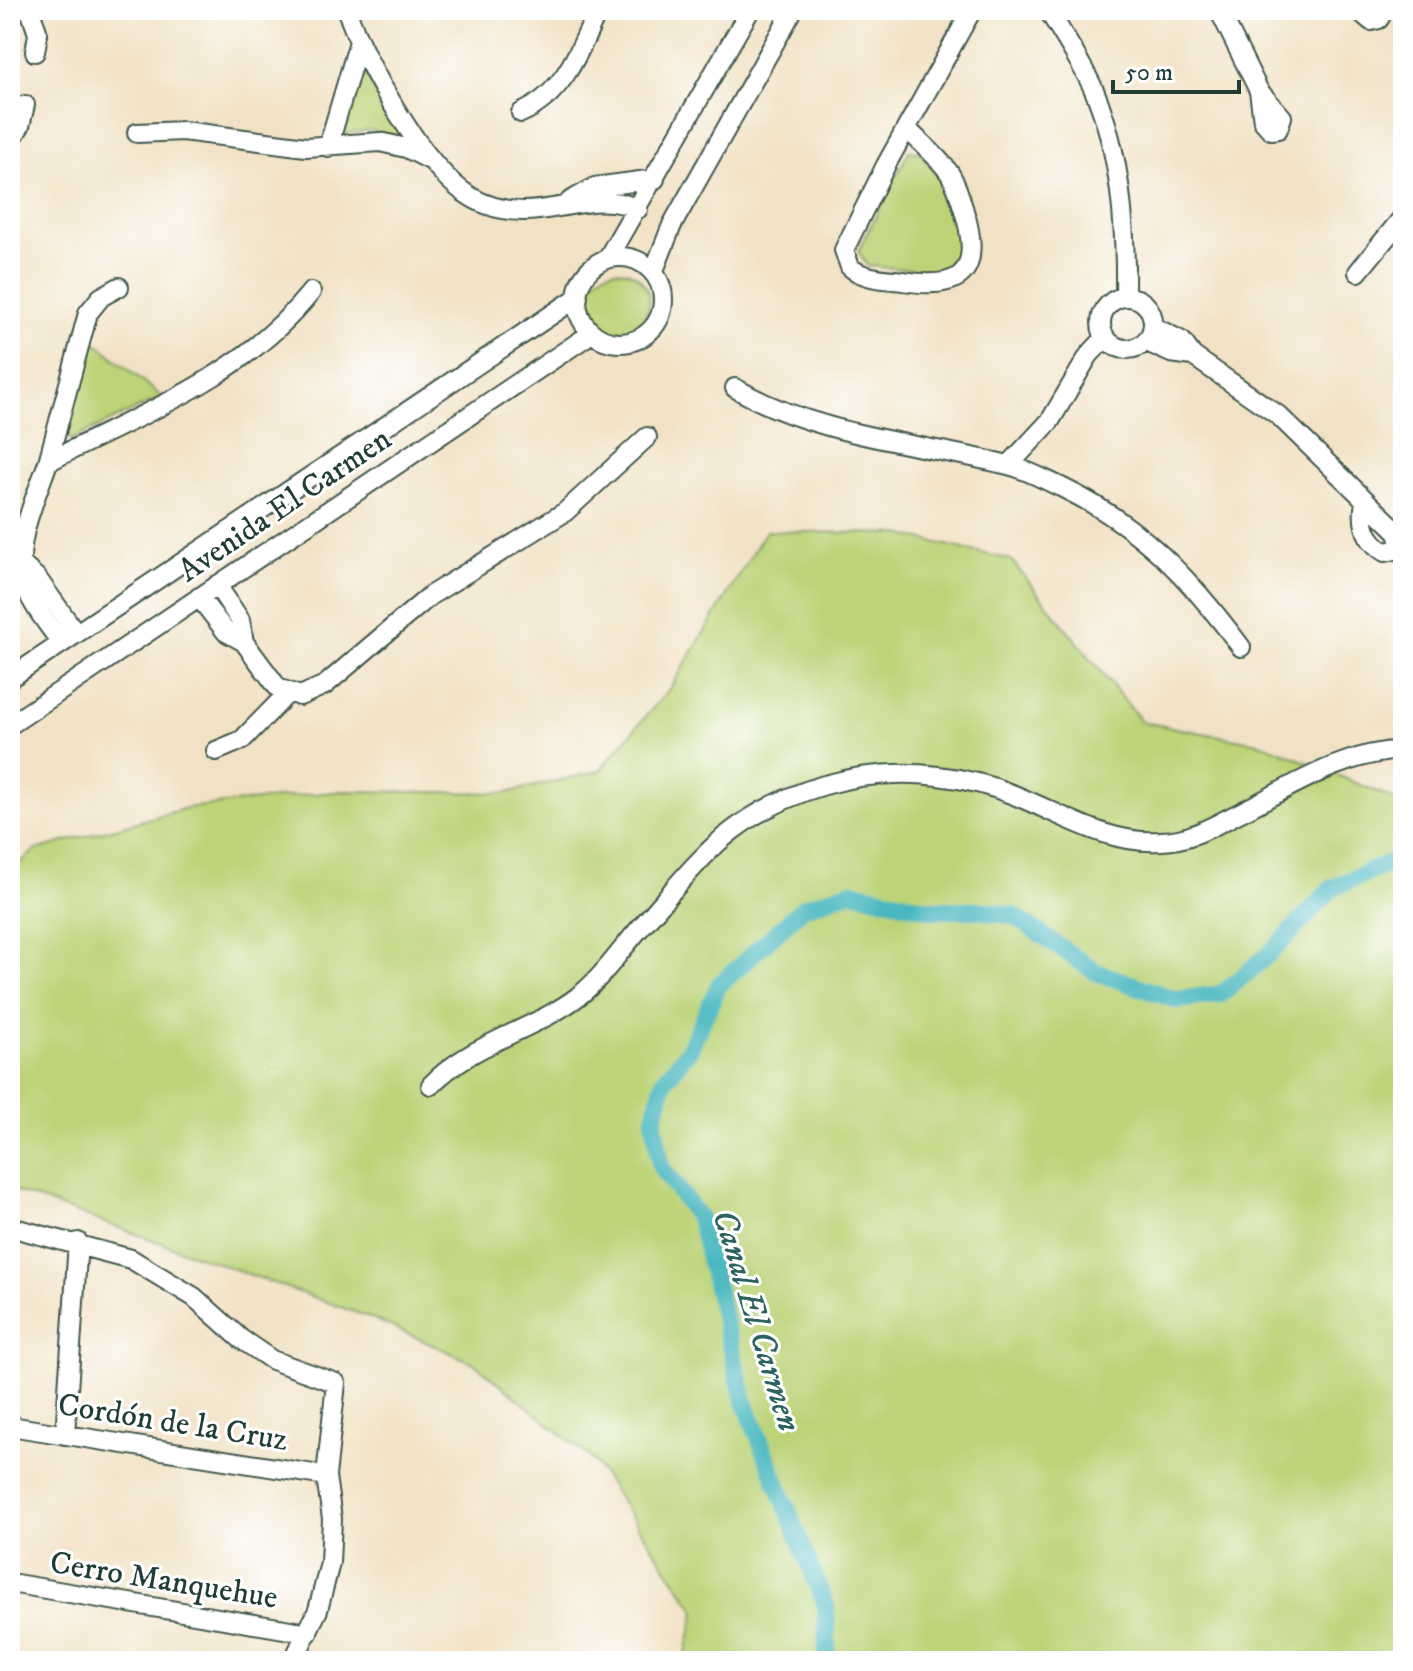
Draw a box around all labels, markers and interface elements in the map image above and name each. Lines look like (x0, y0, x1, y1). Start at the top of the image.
scale bar (1113, 44, 1239, 94)
text: 50 m (1125, 58, 1173, 88)
street label: Avenida El Carmen (171, 420, 399, 592)
water label: Canal El Carmen (702, 1204, 810, 1437)
street label: Cordón de la Cruz (55, 1385, 291, 1461)
street label: Cerro Manquehue (47, 1543, 280, 1619)

